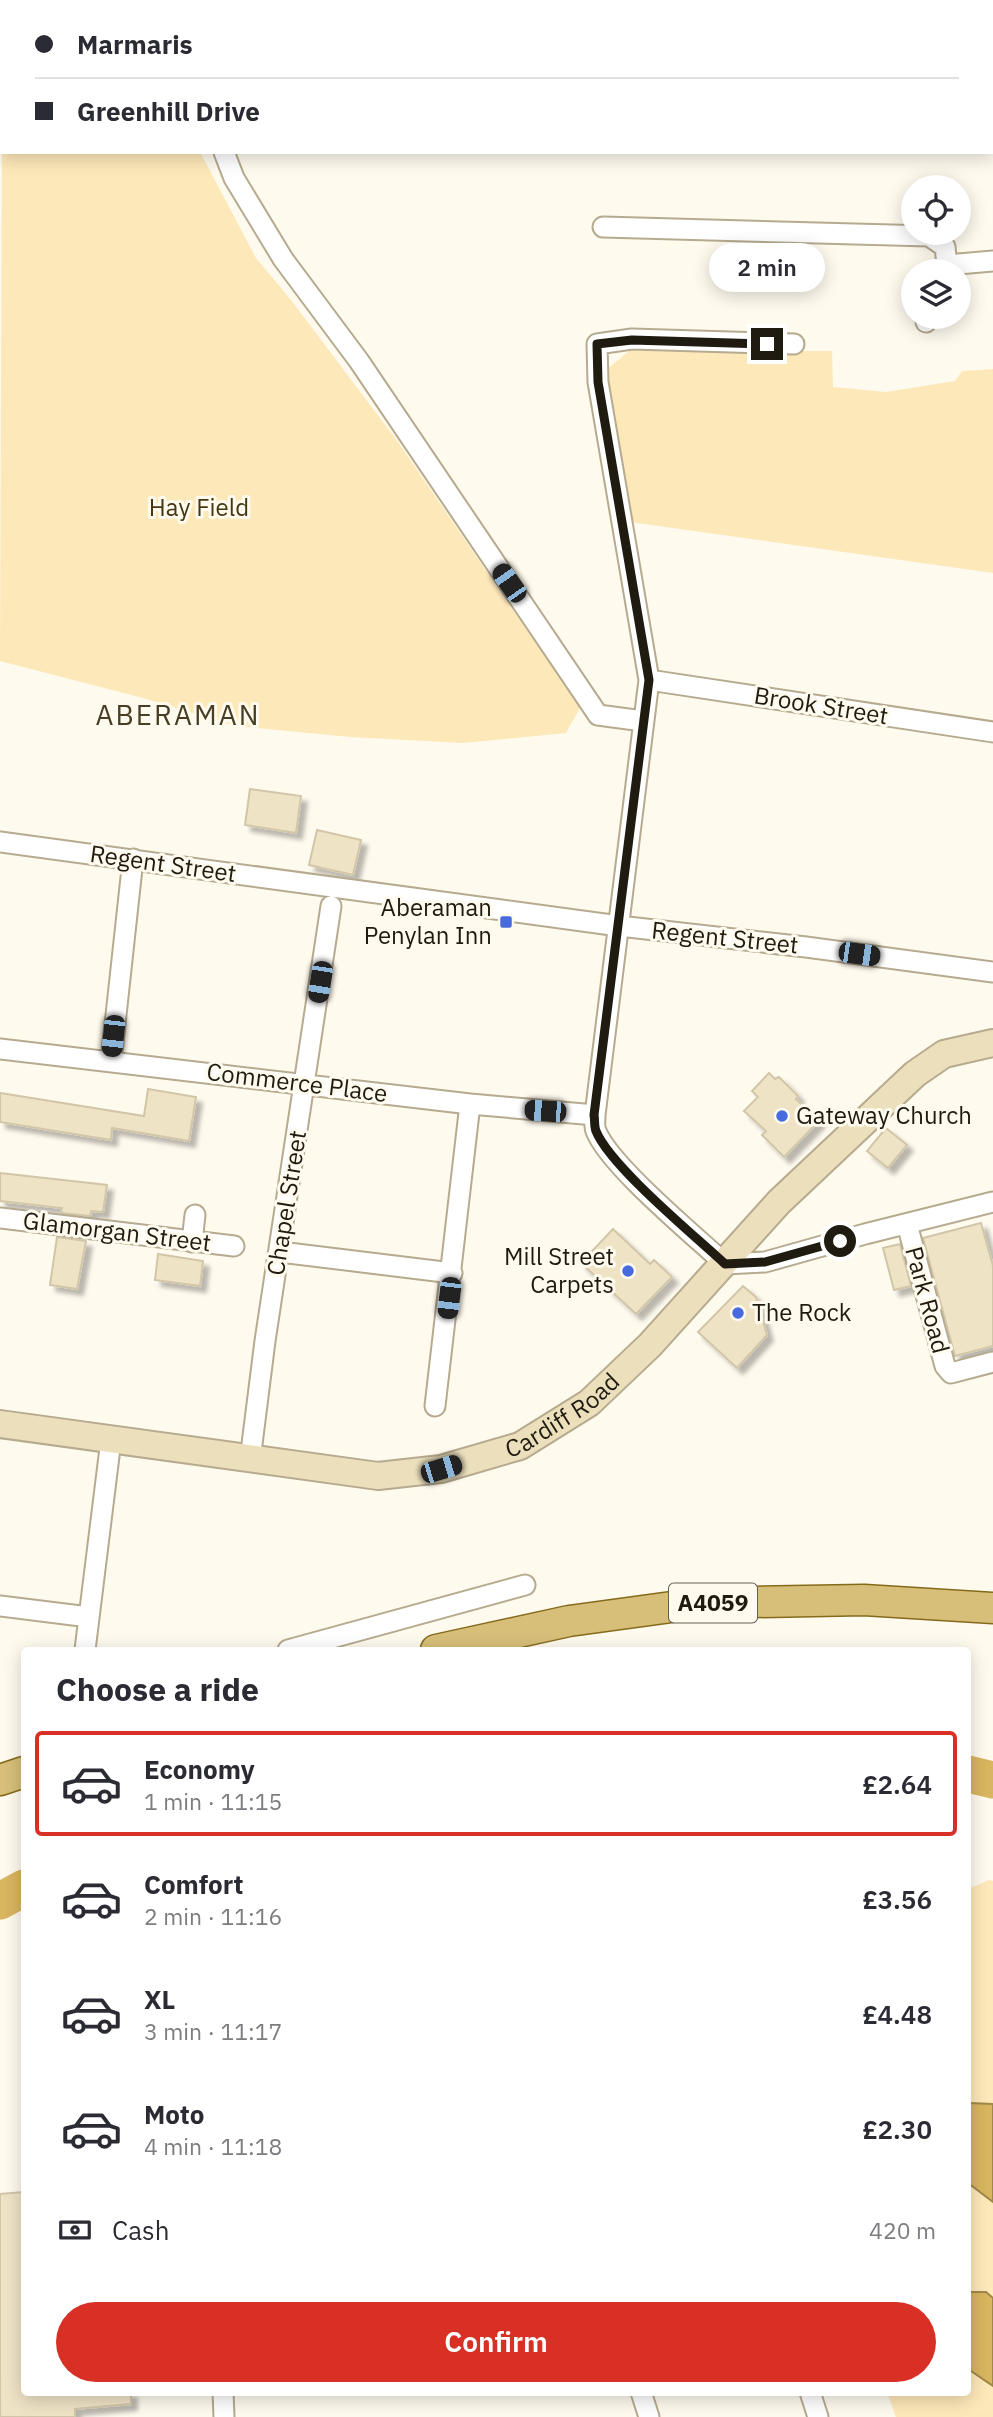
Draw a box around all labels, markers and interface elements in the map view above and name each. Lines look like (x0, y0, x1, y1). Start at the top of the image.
text: Marmaris (77, 27, 193, 61)
text: Greenhill Drive (77, 94, 260, 128)
map controls (901, 175, 971, 329)
button: locate (901, 175, 971, 245)
callout: 2 min (709, 243, 825, 292)
text: 2 min (737, 252, 797, 282)
button: layers (901, 259, 971, 329)
route end (751, 328, 783, 360)
park label: Hay Field (149, 491, 249, 523)
car (489, 560, 530, 606)
street label: Brook Street (752, 679, 891, 731)
district label: ABERAMAN (96, 696, 260, 733)
street label: Regent Street (88, 837, 238, 889)
place label: Aberaman Penylan Inn (364, 891, 492, 951)
street label: Regent Street (650, 913, 800, 961)
marker: Aberaman Penylan Inn (498, 914, 514, 930)
car (837, 941, 882, 967)
car (307, 960, 334, 1004)
car (101, 1014, 126, 1058)
street label: Commerce Place (205, 1055, 389, 1109)
car (524, 1099, 567, 1123)
place label: Gateway Church (796, 1099, 972, 1131)
marker: Gateway Church (774, 1108, 790, 1124)
street label: Chapel Street (259, 1128, 313, 1278)
street label: Glamorgan Street (21, 1204, 213, 1258)
route start (824, 1225, 856, 1257)
place label: Mill Street Carpets (504, 1240, 614, 1300)
street label: Park Road (898, 1243, 958, 1357)
marker: Mill Street Carpets (620, 1263, 636, 1279)
car (437, 1276, 462, 1320)
place label: The Rock (752, 1296, 852, 1328)
marker: The Rock (730, 1305, 746, 1321)
street label: Cardiff Road (501, 1365, 626, 1464)
car (418, 1453, 465, 1485)
road number: A4059 (669, 1584, 757, 1622)
text: Choose a ride (56, 1668, 259, 1710)
icon: car (60, 1752, 123, 1815)
text: Economy (144, 1752, 255, 1786)
text: £2.64 (862, 1767, 932, 1801)
text: 1 min · 11:15 (144, 1786, 282, 1816)
icon: car (60, 1867, 123, 1930)
text: Comfort (144, 1867, 243, 1901)
text: £3.56 (862, 1882, 932, 1916)
text: 2 min · 11:16 (144, 1901, 282, 1931)
icon: car (60, 1982, 123, 2045)
text: XL (144, 1982, 175, 2016)
text: £4.48 (862, 1997, 932, 2031)
text: 3 min · 11:17 (144, 2016, 282, 2046)
icon: car (60, 2097, 123, 2160)
text: Moto (144, 2097, 204, 2131)
text: £2.30 (862, 2112, 932, 2146)
text: 4 min · 11:18 (144, 2131, 282, 2161)
icon: cash (56, 2211, 94, 2249)
text: Cash (112, 2213, 169, 2247)
text: 420 m (869, 2215, 936, 2245)
button: Confirm (56, 2302, 936, 2382)

